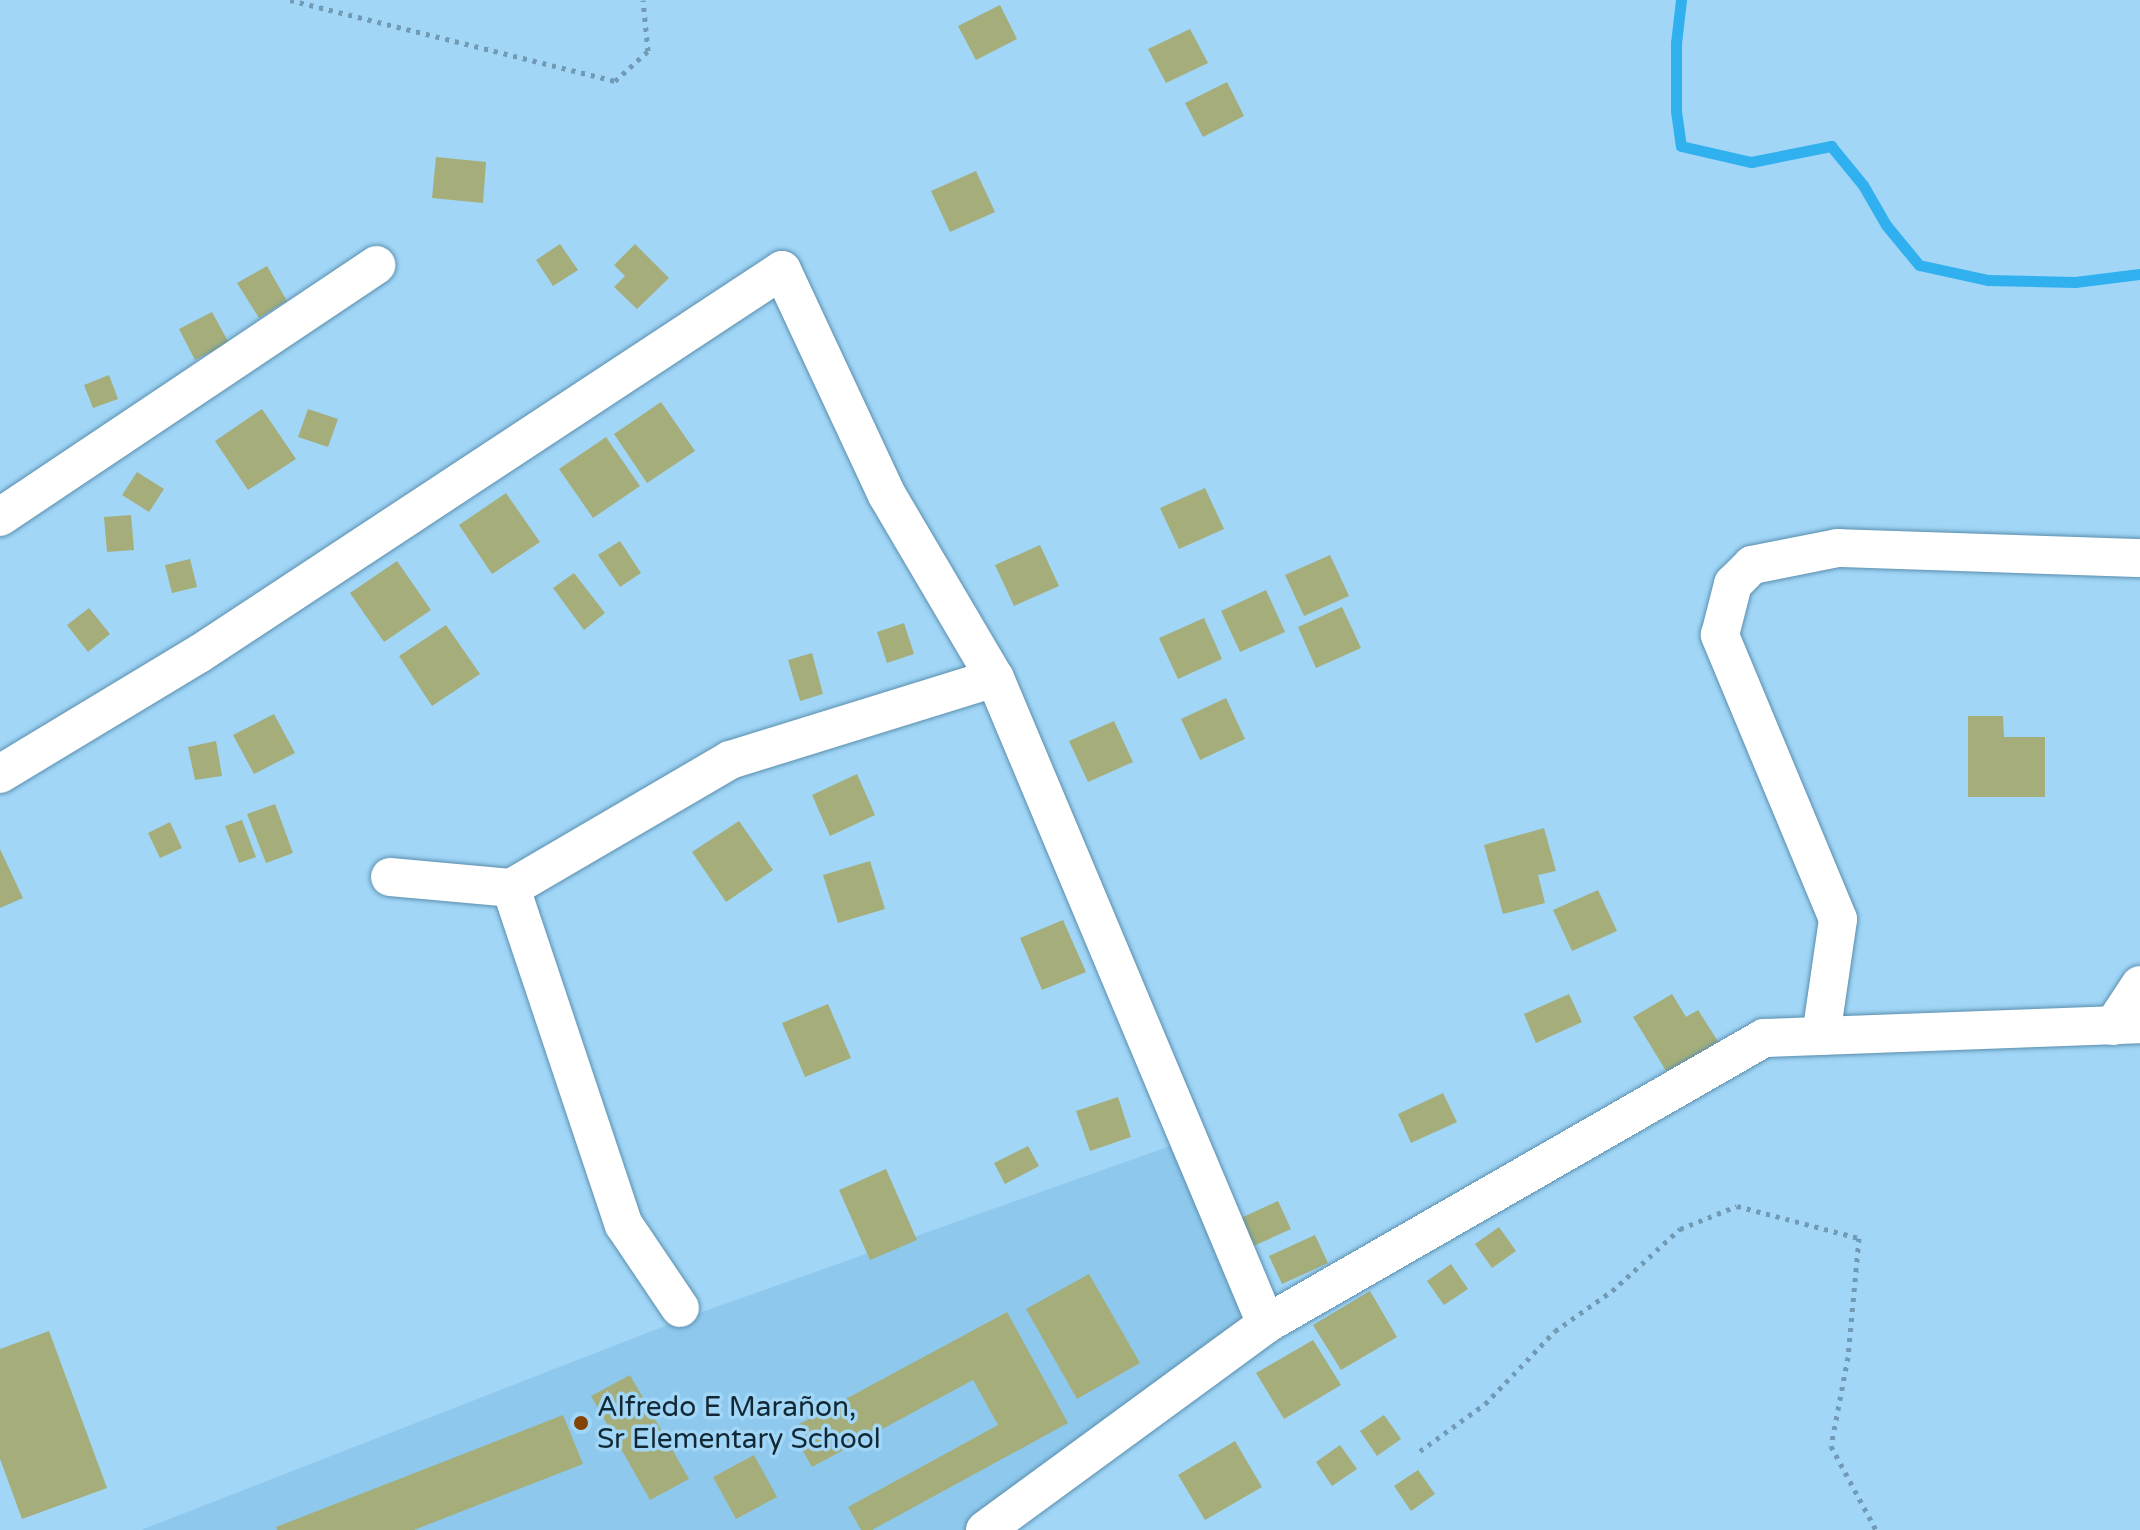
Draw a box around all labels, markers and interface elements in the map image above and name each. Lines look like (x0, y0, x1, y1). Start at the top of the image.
place label: Alfredo E Marañon, Sr Elementary School (597, 1390, 881, 1456)
marker: Alfredo E Marañon, Sr Elementary School (572, 1414, 590, 1432)

